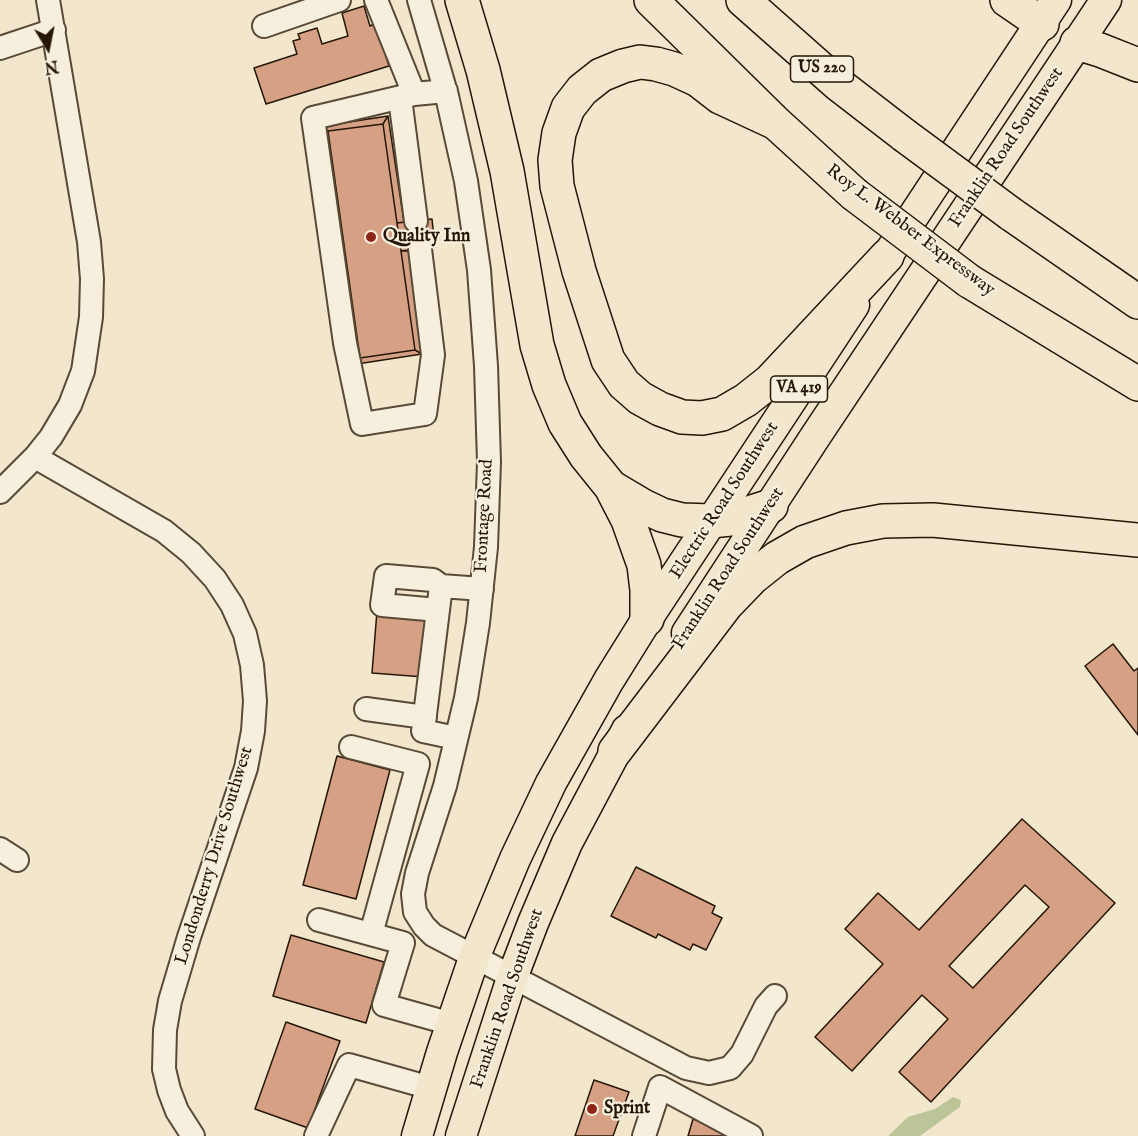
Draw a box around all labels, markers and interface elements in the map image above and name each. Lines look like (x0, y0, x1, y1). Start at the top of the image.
north arrow (18, 18, 78, 78)
text: N (43, 55, 60, 77)
road number: US 220 (790, 56, 854, 82)
street label: Franklin Road Southwest (945, 64, 1069, 232)
street label: Roy L. Webber Expressway (821, 160, 999, 302)
place label: Quality Inn (383, 226, 470, 248)
marker: Quality Inn (364, 230, 378, 244)
road number: VA 419 (770, 376, 828, 402)
street label: Electric Road Southwest (666, 418, 784, 584)
street label: Frontage Road (471, 459, 499, 573)
street label: Franklin Road Southwest (669, 484, 789, 654)
street label: Londonderry Drive Southwest (171, 744, 259, 968)
street label: Franklin Road Southwest (467, 906, 549, 1092)
place label: Sprint (604, 1098, 650, 1120)
marker: Sprint (585, 1102, 599, 1116)

